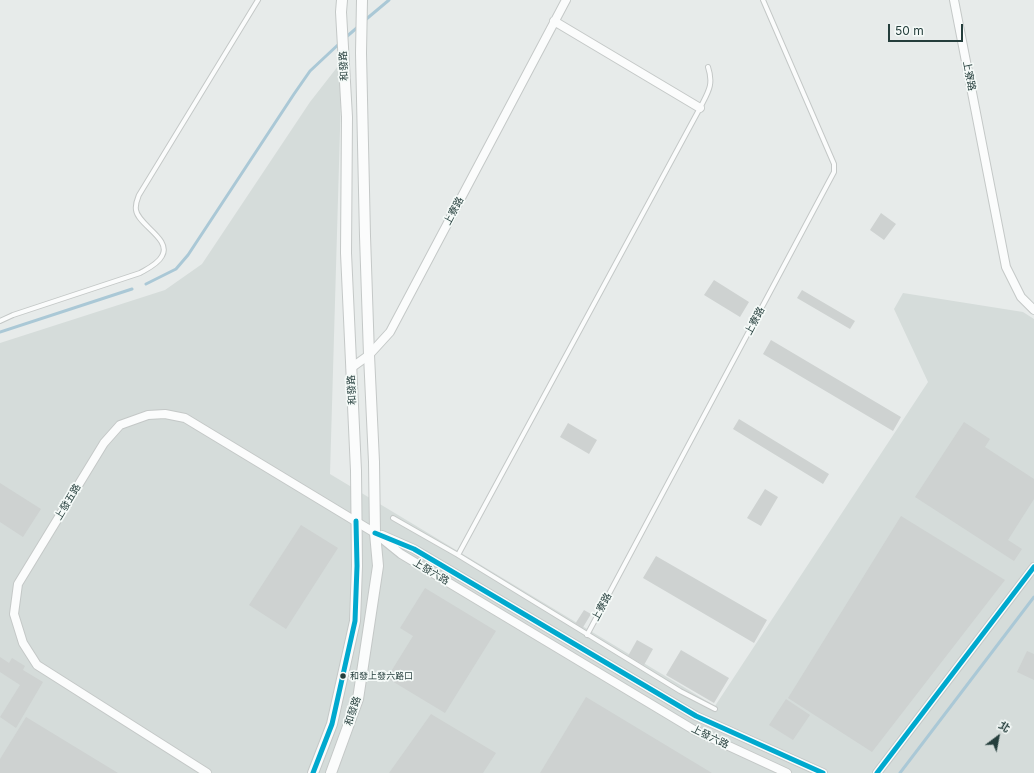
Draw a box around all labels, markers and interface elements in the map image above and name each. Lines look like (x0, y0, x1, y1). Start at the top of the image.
scale bar (890, 16, 965, 42)
text: 50 m (895, 23, 924, 38)
street label: 和發路 (337, 51, 351, 81)
street label: 上寮路 (960, 60, 978, 92)
street label: 上寮路 (442, 195, 466, 227)
street label: 上寮路 (743, 305, 767, 337)
street label: 和發路 (345, 375, 359, 405)
street label: 上發五路 (53, 482, 83, 522)
street label: 上發六路 (411, 557, 451, 587)
street label: 上寮路 (590, 591, 614, 623)
marker: 和發上發六路口 (338, 671, 348, 681)
place label: 和發上發六路口 (350, 671, 413, 681)
street label: 和發路 (343, 695, 363, 727)
north arrow (978, 717, 1018, 757)
text: 北 (996, 718, 1013, 736)
street label: 上發六路 (689, 723, 731, 751)

